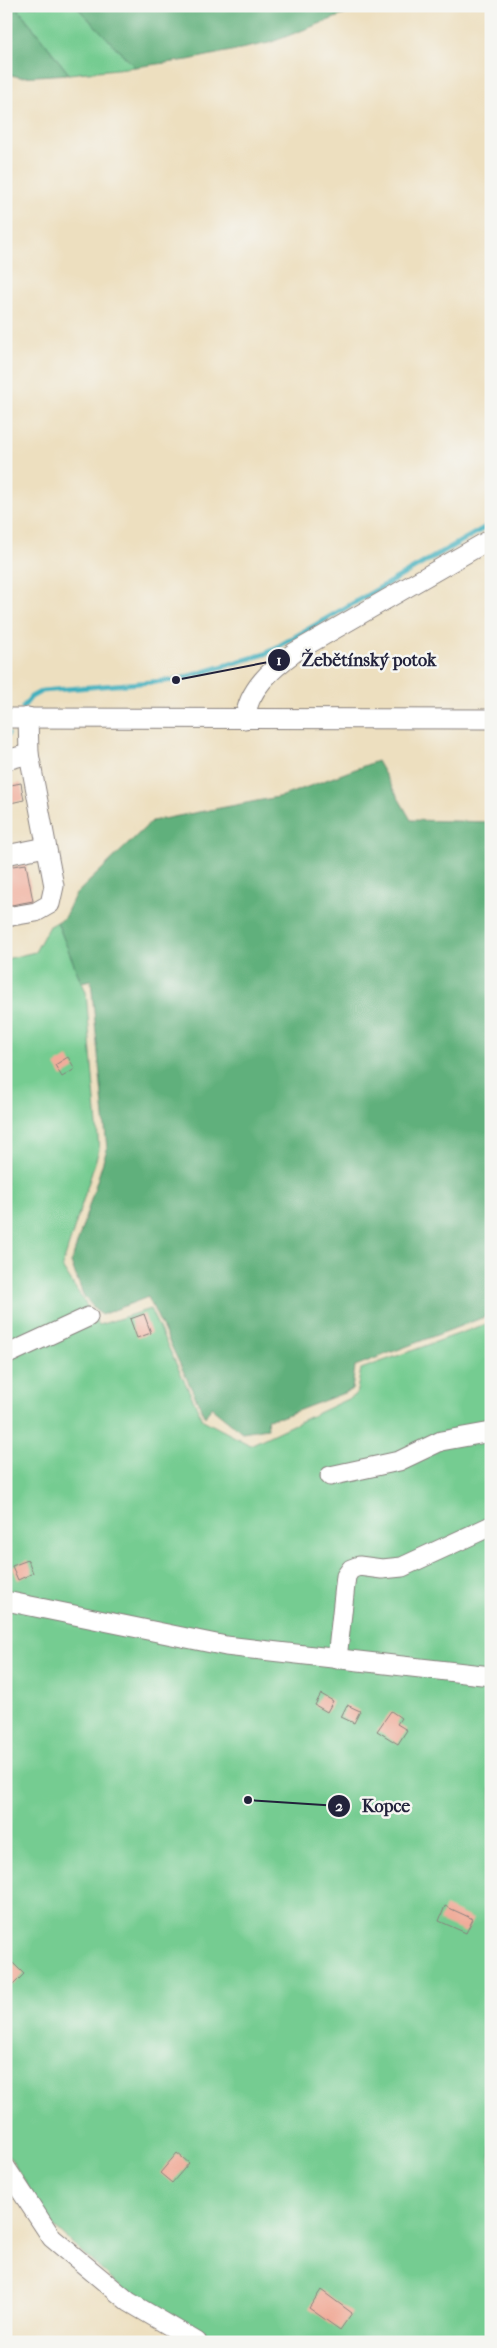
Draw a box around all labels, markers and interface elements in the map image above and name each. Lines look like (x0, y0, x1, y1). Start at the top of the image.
callout: Žebětínský potok (266, 644, 446, 677)
text: Žebětínský potok (302, 648, 437, 671)
text: 1 (276, 651, 282, 669)
callout: Kopce (326, 1789, 420, 1822)
text: Kopce (362, 1796, 410, 1817)
text: 2 (335, 1797, 343, 1815)

